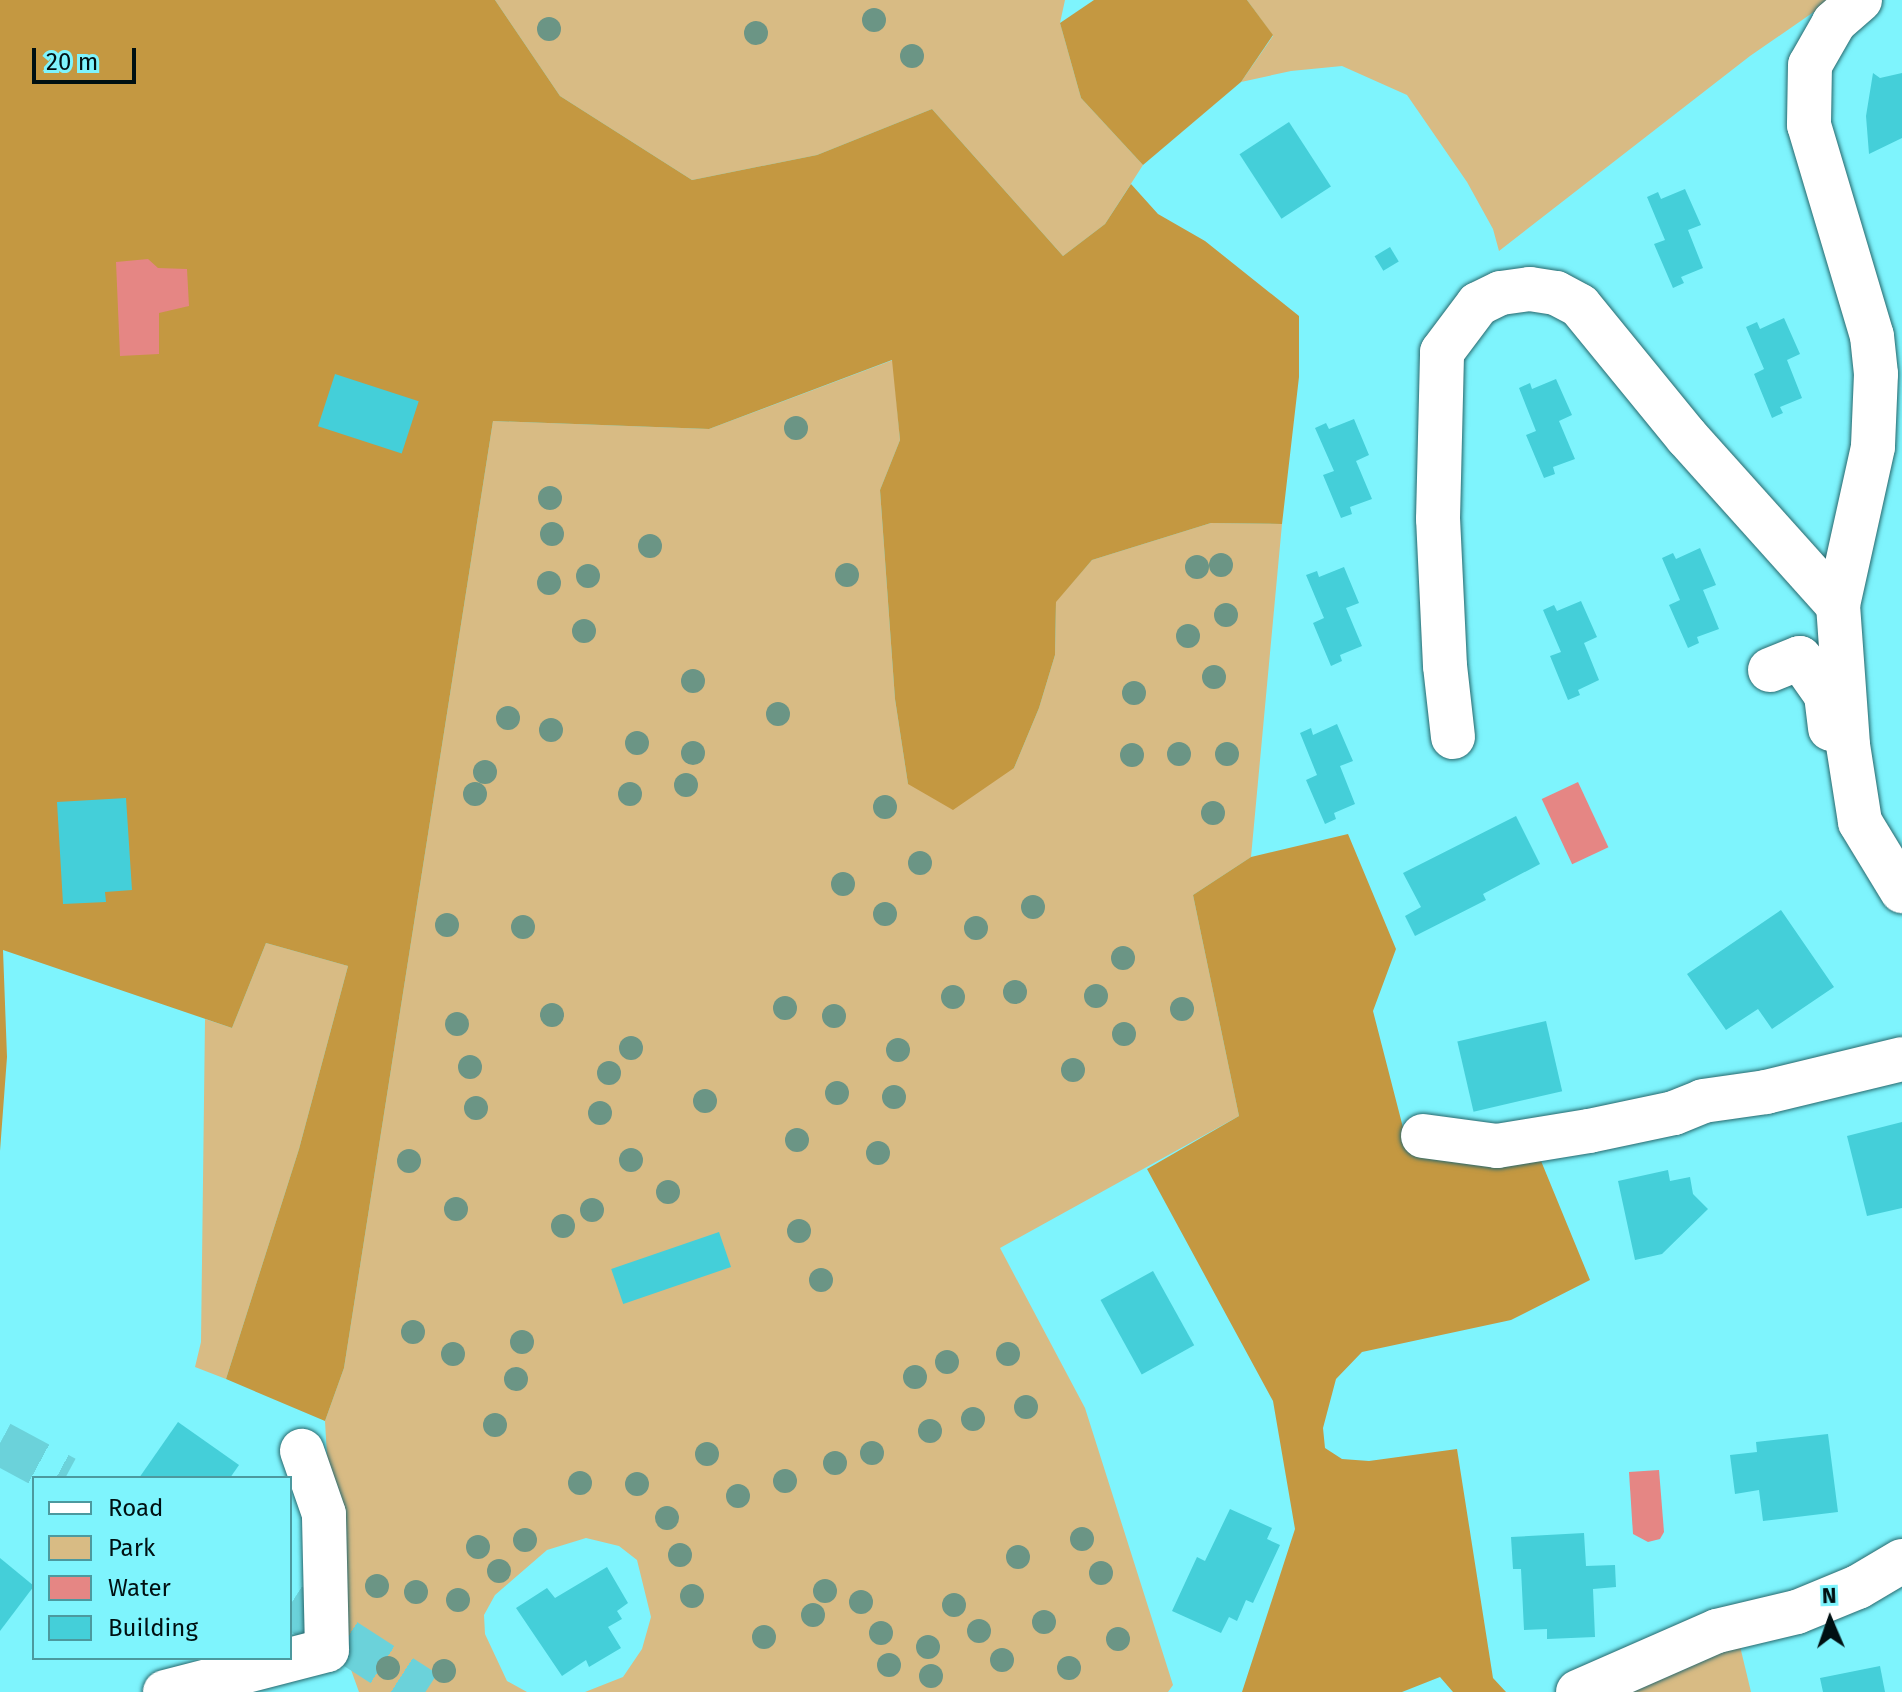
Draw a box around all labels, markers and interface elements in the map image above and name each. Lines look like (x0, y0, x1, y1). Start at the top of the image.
scale bar (36, 32, 140, 82)
text: 20 m (46, 48, 98, 76)
legend (32, 1476, 292, 1660)
text: Road (108, 1494, 163, 1522)
text: Park (108, 1534, 155, 1562)
text: Water (108, 1574, 171, 1602)
north arrow (1790, 1580, 1870, 1660)
text: N (1821, 1582, 1837, 1609)
text: Building (108, 1614, 198, 1642)

